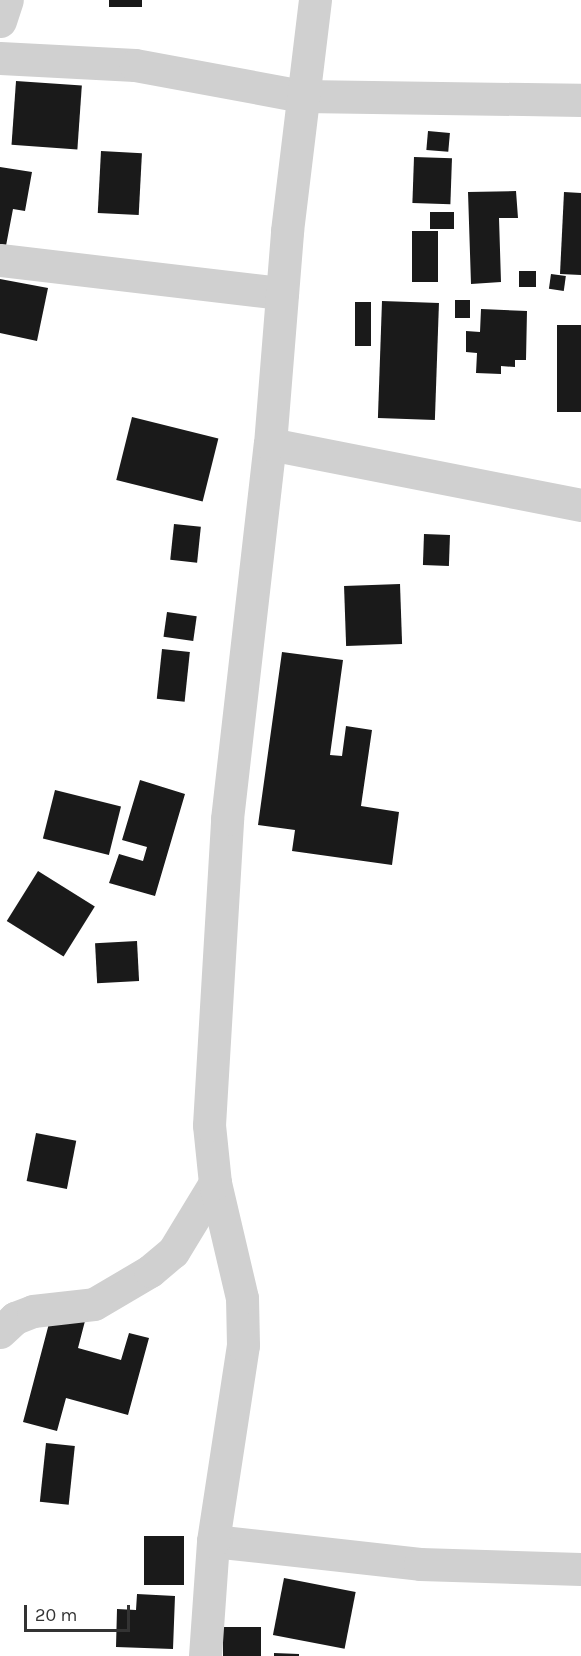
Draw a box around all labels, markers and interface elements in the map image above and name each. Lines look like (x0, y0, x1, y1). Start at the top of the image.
scale bar (27, 1593, 134, 1631)
text: 20 m (35, 1604, 77, 1626)

